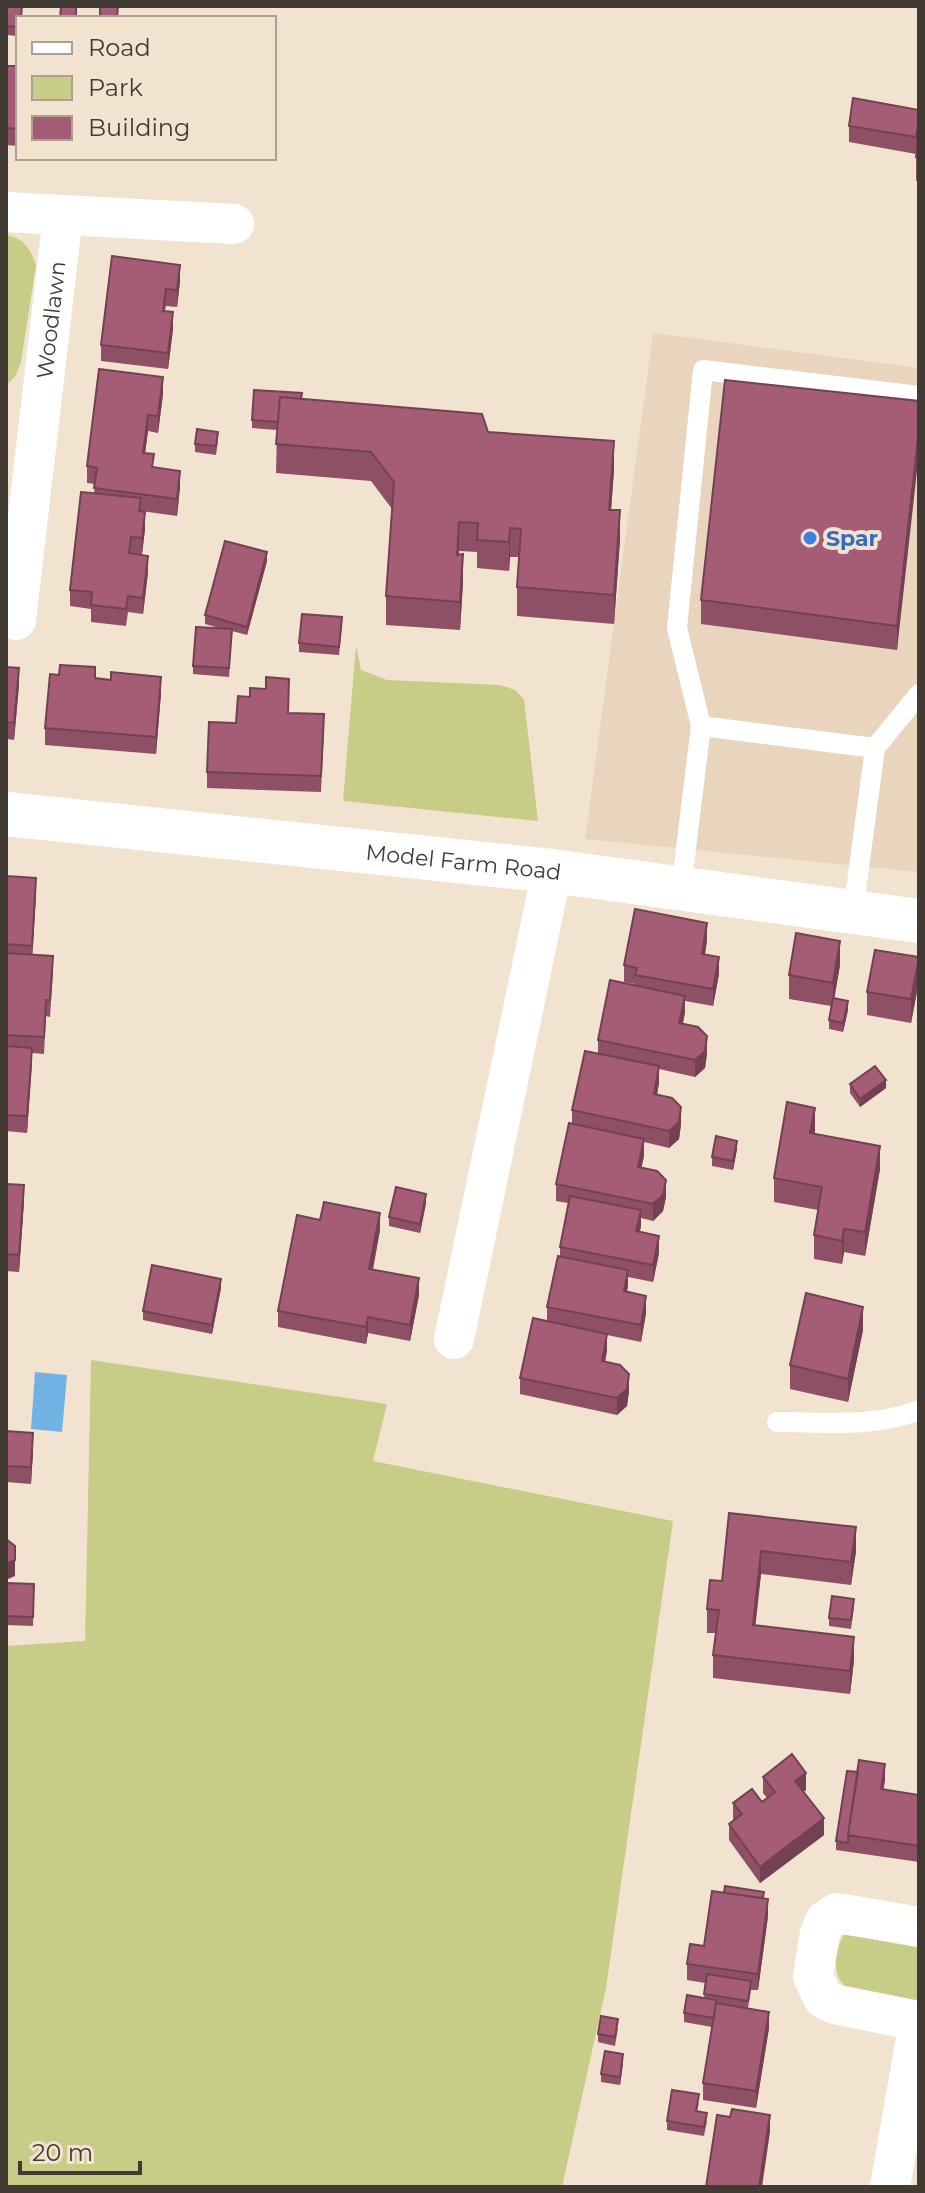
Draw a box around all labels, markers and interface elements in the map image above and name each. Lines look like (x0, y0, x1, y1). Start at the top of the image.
legend (16, 16, 276, 160)
text: Road (88, 33, 151, 62)
text: Park (88, 73, 143, 102)
text: Building (88, 113, 191, 142)
street label: Woodlawn (31, 260, 71, 381)
place label: Spar (826, 525, 878, 552)
marker: Spar (801, 529, 819, 547)
street label: Model Farm Road (364, 838, 563, 886)
scale bar (20, 2125, 140, 2175)
text: 20 m (32, 2138, 93, 2167)

